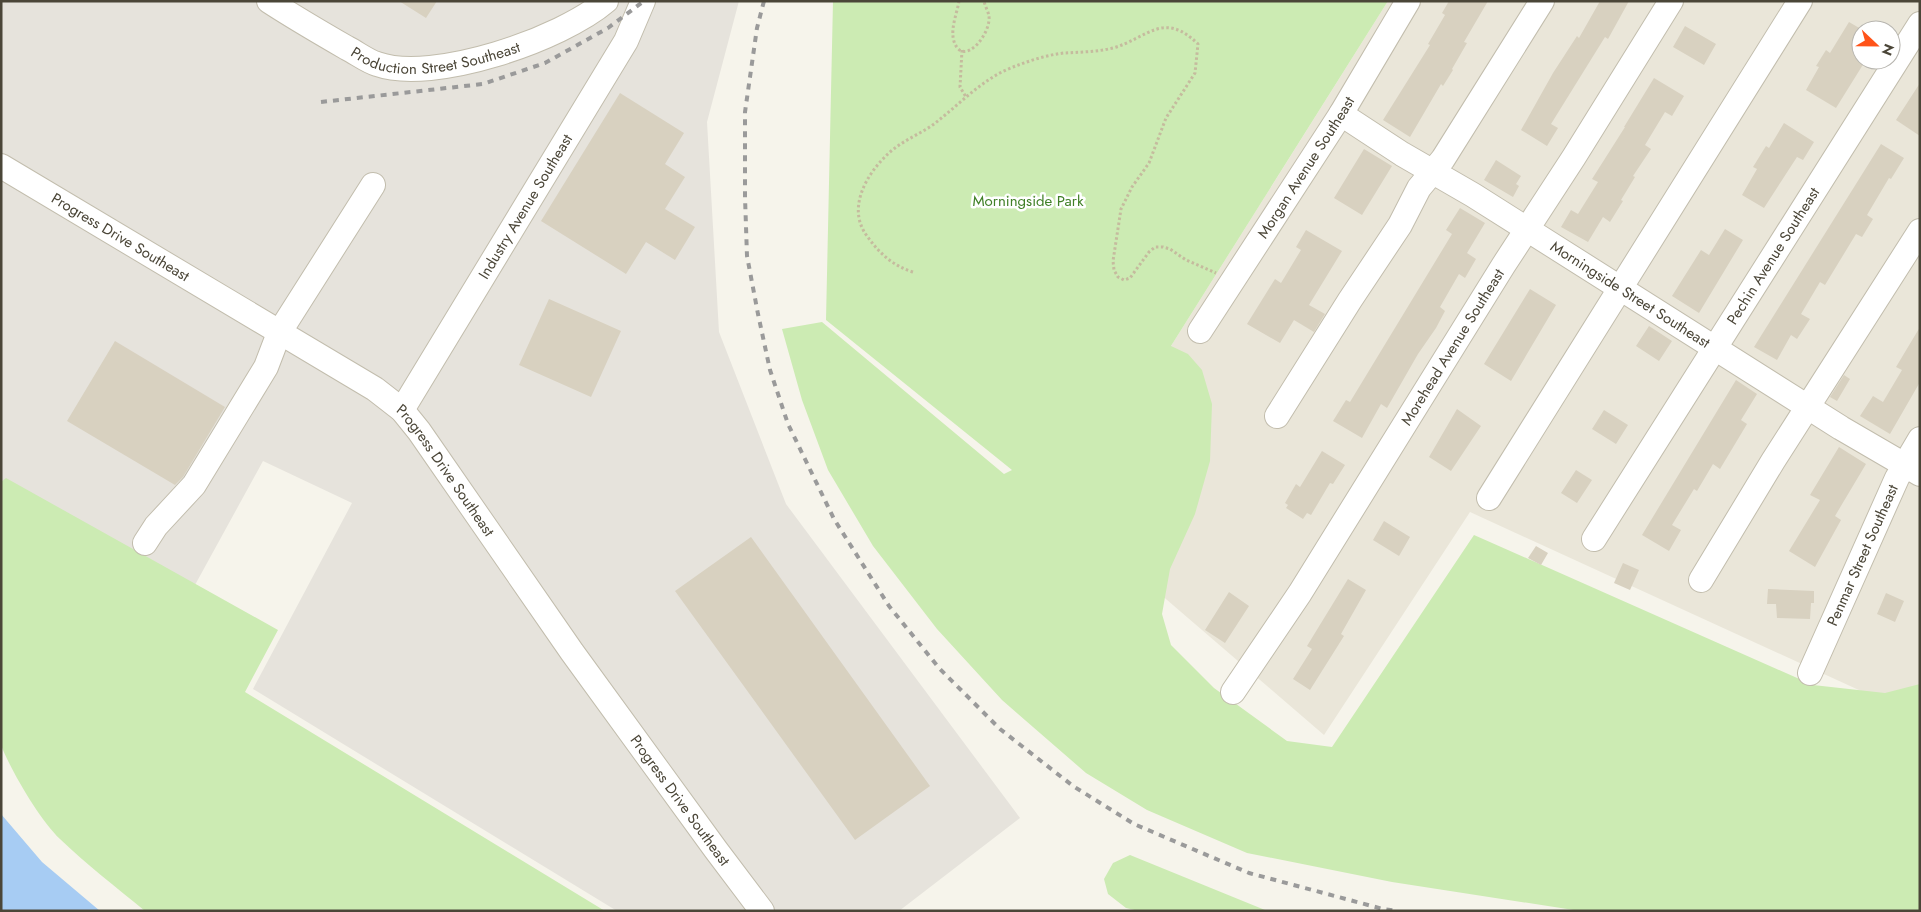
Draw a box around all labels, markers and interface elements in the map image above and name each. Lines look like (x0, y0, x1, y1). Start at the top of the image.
north arrow (1851, 20, 1901, 70)
street label: Production Street Southeast (350, 34, 524, 56)
text: Production Street Southeast (347, 36, 524, 80)
text: N (1877, 41, 1899, 59)
street label: Morgan Avenue Southeast (1252, 92, 1360, 243)
street label: Industry Avenue Southeast (473, 129, 578, 283)
street label: Pechin Avenue Southeast (1721, 183, 1825, 329)
street label: Progress Drive Southeast (47, 187, 194, 287)
park label: Morningside Park (972, 190, 1084, 212)
street label: Morningside Street Southeast (1546, 236, 1715, 354)
street label: Morehead Avenue Southeast (1396, 264, 1510, 430)
street label: Progress Drive Southeast (392, 399, 500, 541)
street label: Penmar Street Southeast (1821, 481, 1904, 629)
street label: Progress Drive Southeast (625, 730, 735, 871)

